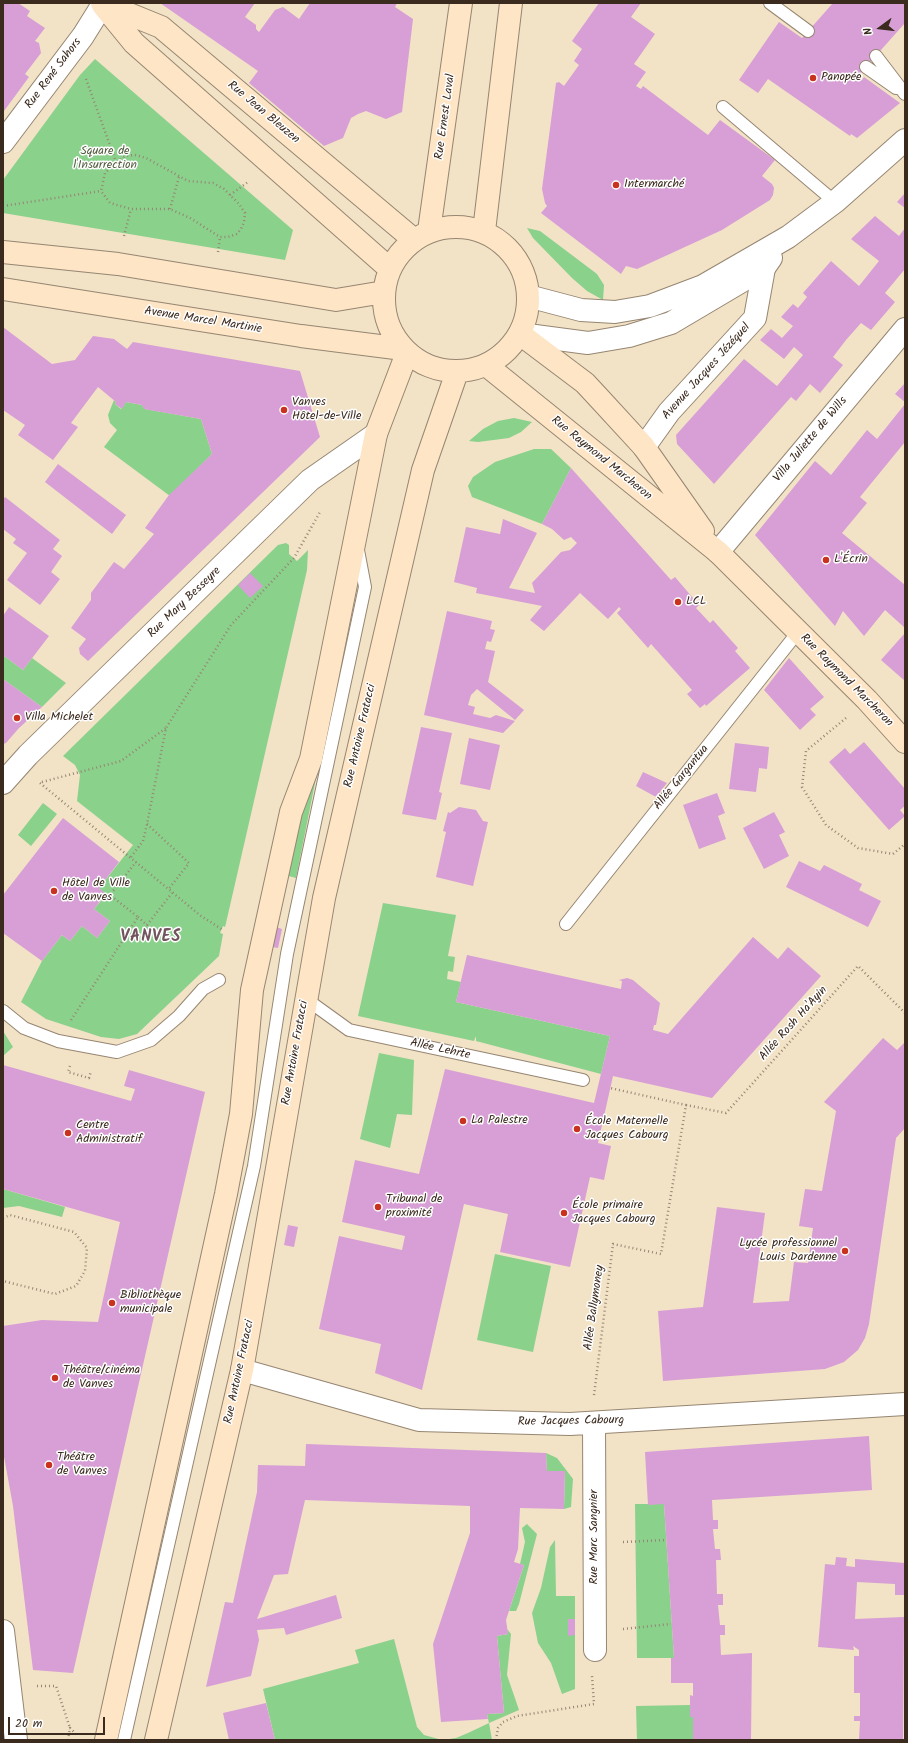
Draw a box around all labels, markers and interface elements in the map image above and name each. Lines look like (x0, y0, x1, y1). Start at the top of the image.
north arrow (860, 8, 900, 48)
text: N (859, 25, 878, 37)
street label: Rue René Sahors (23, 36, 85, 112)
place label: Panopée (821, 71, 861, 85)
street label: Rue Ernest Laval (433, 73, 459, 161)
marker: Panopée (808, 73, 818, 83)
street label: Rue Jean Bleuzen (224, 79, 302, 147)
park label: Square de l'Insurrection (73, 145, 137, 173)
place label: Intermarché (624, 178, 684, 192)
marker: Intermarché (611, 180, 621, 190)
street label: Avenue Marcel Martinie (143, 305, 263, 337)
street label: Avenue Jacques Jézéquel (660, 321, 754, 423)
street label: Villa Juliette de Wills (771, 394, 851, 486)
place label: Vanves Hôtel-de-Ville (292, 396, 361, 424)
marker: Vanves Hôtel-de-Ville (279, 405, 289, 415)
street label: Rue Raymond Marcheron (548, 414, 654, 504)
place label: L'Écrin (834, 553, 868, 567)
marker: L'Écrin (821, 555, 831, 565)
street label: Rue Mary Besseyre (145, 564, 225, 642)
place label: LCL (686, 595, 706, 609)
marker: LCL (673, 597, 683, 607)
street label: Rue Raymond Marcheron (797, 632, 895, 730)
street label: Rue Antoine Fratacci (342, 683, 380, 789)
place label: Villa Michelet (25, 711, 93, 725)
marker: Villa Michelet (12, 713, 22, 723)
street label: Allée Gargantua (651, 743, 713, 813)
place label: Hôtel de Ville de Vanves (62, 877, 130, 905)
marker: Hôtel de Ville de Vanves (49, 886, 59, 896)
district label: VANVES (121, 928, 181, 948)
street label: Allée Rosh Ha'Ayin (757, 984, 831, 1064)
street label: Rue Antoine Fratacci (280, 1000, 312, 1106)
street label: Allée Lehrte (409, 1037, 471, 1063)
place label: La Palestre (471, 1114, 528, 1128)
place label: École Maternelle Jacques Cabourg (585, 1115, 668, 1143)
marker: La Palestre (458, 1116, 468, 1126)
place label: Centre Administratif (76, 1119, 142, 1147)
marker: École Maternelle Jacques Cabourg (572, 1124, 582, 1134)
marker: Centre Administratif (63, 1128, 73, 1138)
place label: Tribunal de proximité (386, 1193, 442, 1221)
place label: École primaire Jacques Cabourg (572, 1199, 655, 1227)
marker: Tribunal de proximité (373, 1202, 383, 1212)
marker: École primaire Jacques Cabourg (559, 1208, 569, 1218)
place label: Lycée professionnel Louis Dardenne (739, 1237, 837, 1265)
marker: Lycée professionnel Louis Dardenne (840, 1246, 850, 1256)
street label: Allée Ballymoney (582, 1264, 608, 1352)
place label: Bibliothèque municipale (120, 1289, 181, 1317)
marker: Bibliothèque municipale (107, 1298, 117, 1308)
street label: Rue Antoine Fratacci (222, 1319, 258, 1425)
place label: Théâtre/cinéma de Vanves (63, 1364, 140, 1392)
marker: Théâtre/cinéma de Vanves (50, 1373, 60, 1383)
street label: Rue Jacques Cabourg (518, 1414, 624, 1430)
place label: Théâtre de Vanves (57, 1451, 107, 1479)
marker: Théâtre de Vanves (44, 1460, 54, 1470)
street label: Rue Marc Sangnier (588, 1490, 602, 1584)
scale bar (10, 1709, 107, 1735)
text: 20 m (15, 1714, 42, 1733)

